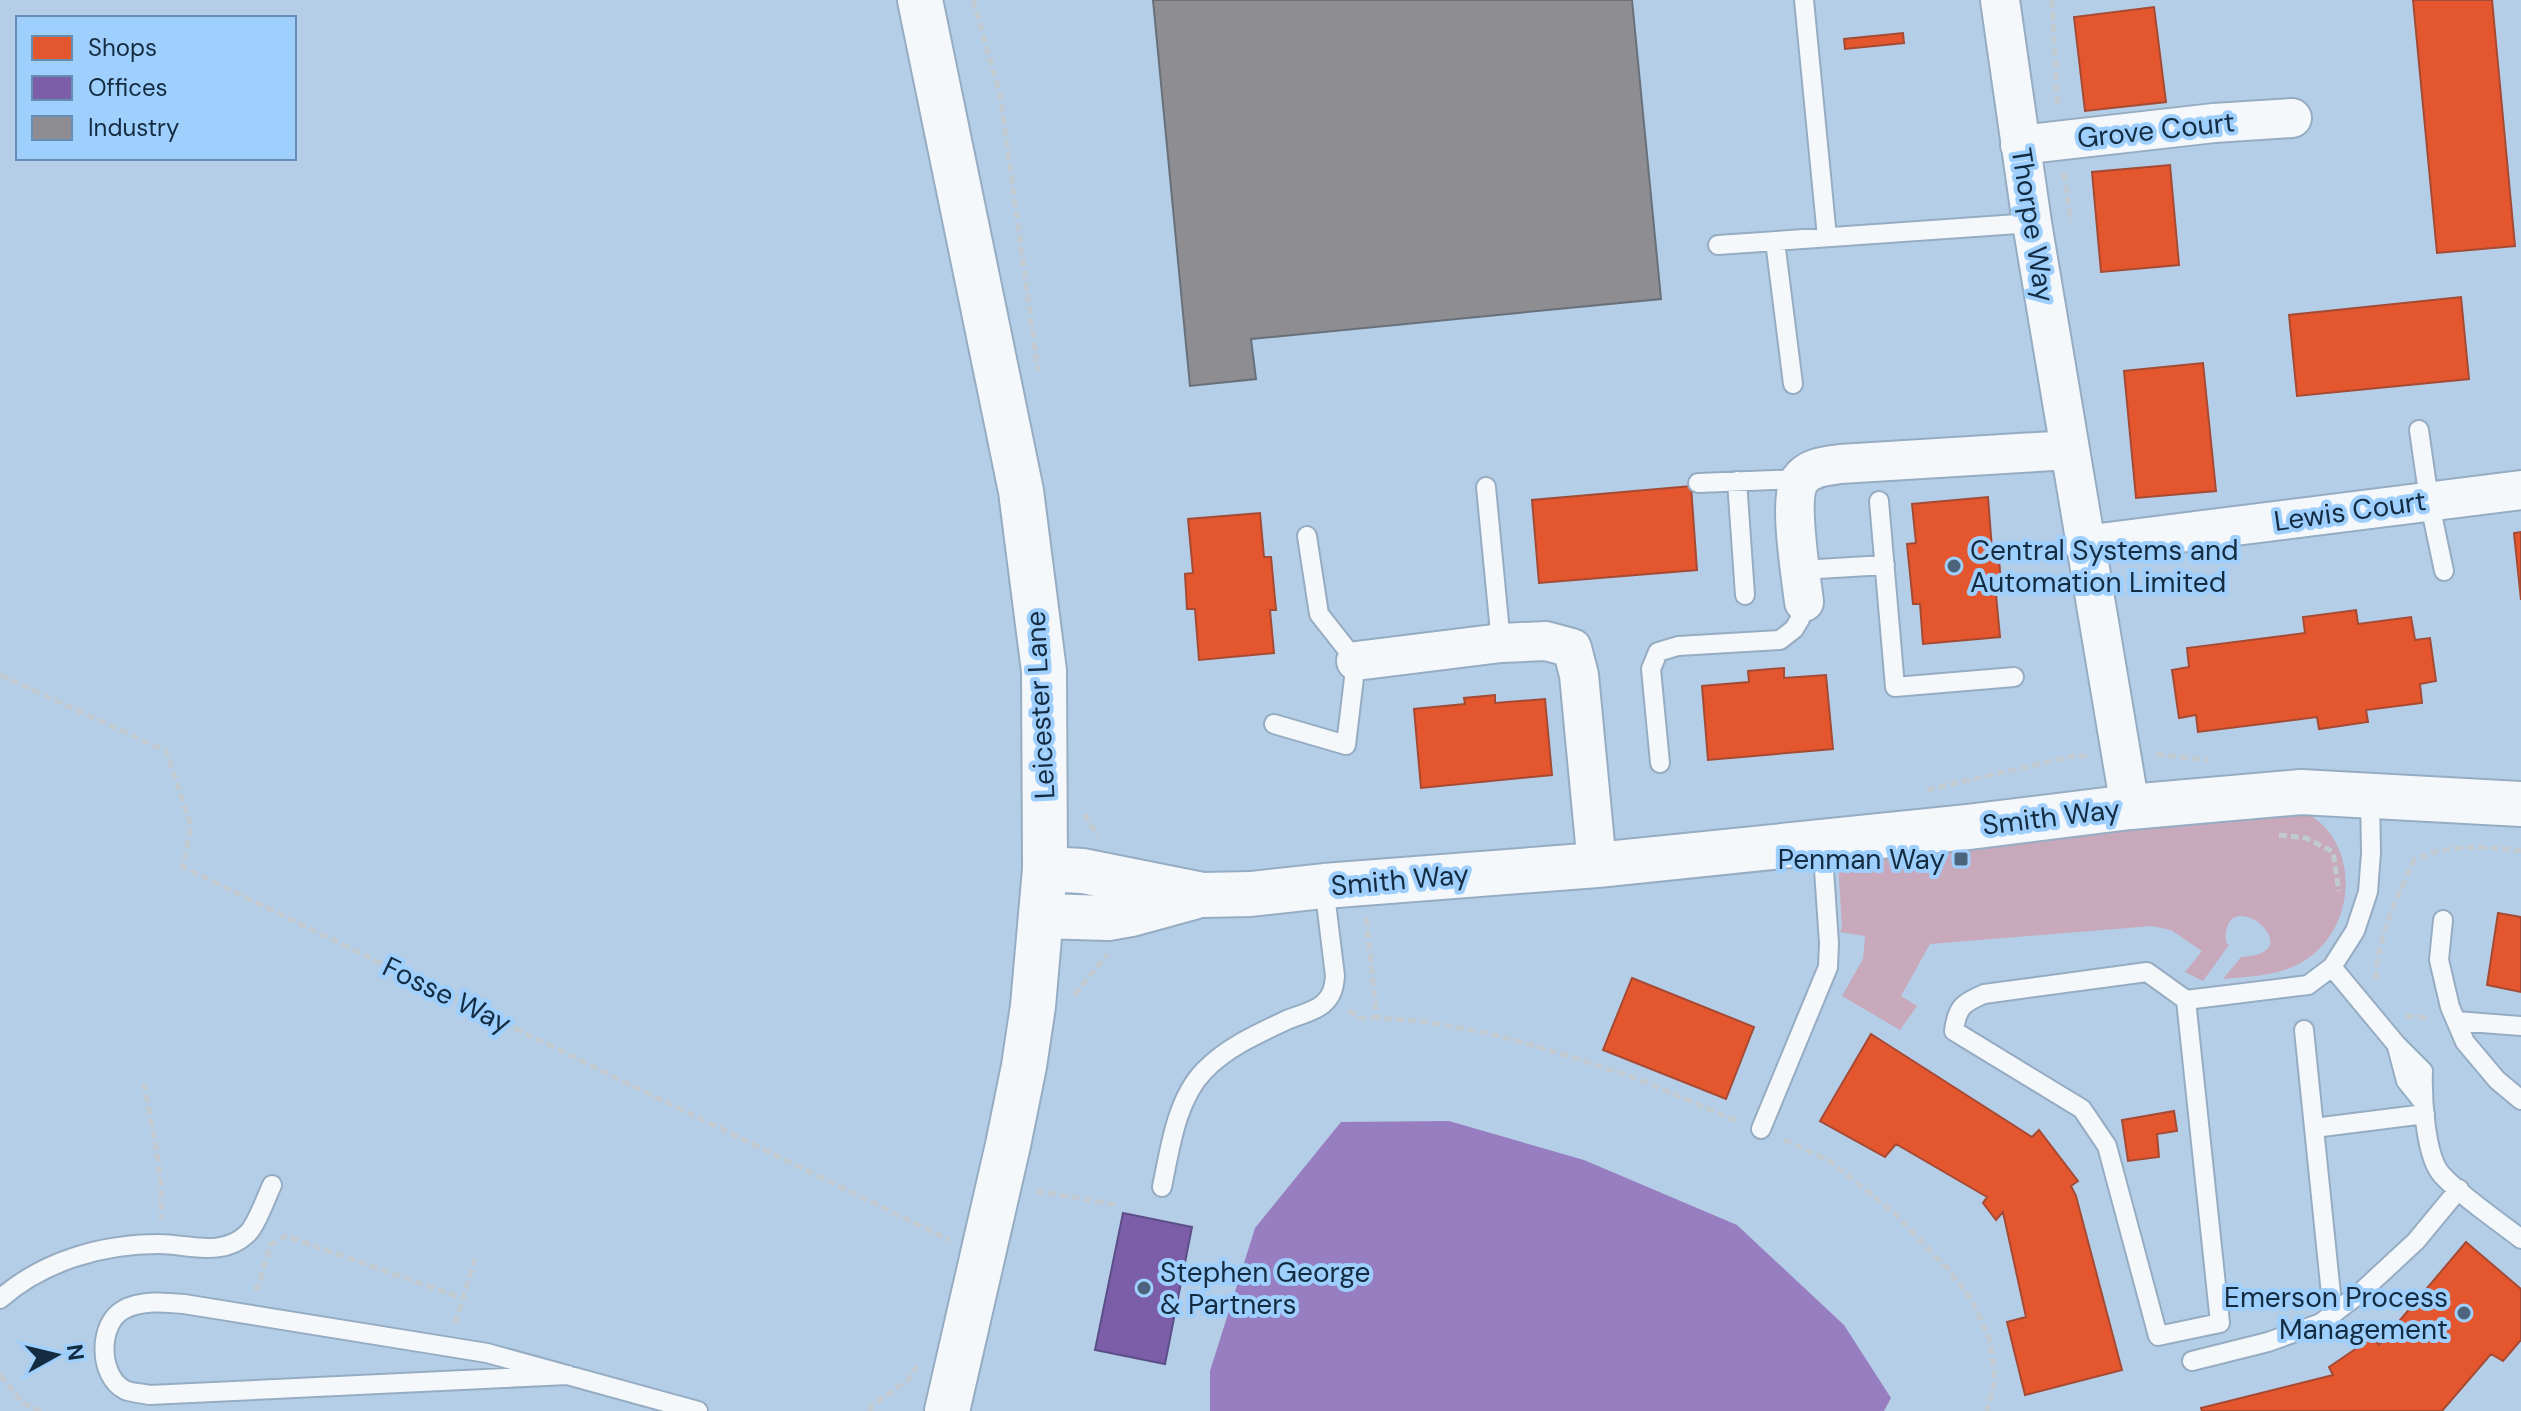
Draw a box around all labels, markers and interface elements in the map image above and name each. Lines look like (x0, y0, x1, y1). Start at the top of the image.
legend (16, 16, 296, 160)
text: Shops (88, 32, 157, 63)
text: Offices (88, 72, 168, 103)
street label: Grove Court (2075, 103, 2237, 157)
text: Industry (88, 112, 179, 143)
street label: Thorpe Way (2003, 145, 2063, 305)
street label: Lewis Court (2272, 482, 2428, 540)
place label: Central Systems and Automation Limited (1970, 532, 2239, 601)
marker: Central Systems and Automation Limited (1945, 557, 1963, 575)
street label: Leicester Lane (1017, 610, 1063, 800)
street label: Smith Way (1980, 790, 2122, 844)
place label: Penman Way (1778, 841, 1945, 878)
marker: Penman Way (1952, 850, 1970, 868)
street label: Smith Way (1329, 856, 1471, 904)
street label: Fosse Way (377, 948, 517, 1042)
place label: Stephen George & Partners (1160, 1254, 1371, 1323)
marker: Stephen George & Partners (1135, 1279, 1153, 1297)
place label: Emerson Process Management (2224, 1279, 2448, 1348)
marker: Emerson Process Management (2455, 1304, 2473, 1322)
north arrow (16, 1315, 96, 1395)
text: N (60, 1342, 91, 1362)

